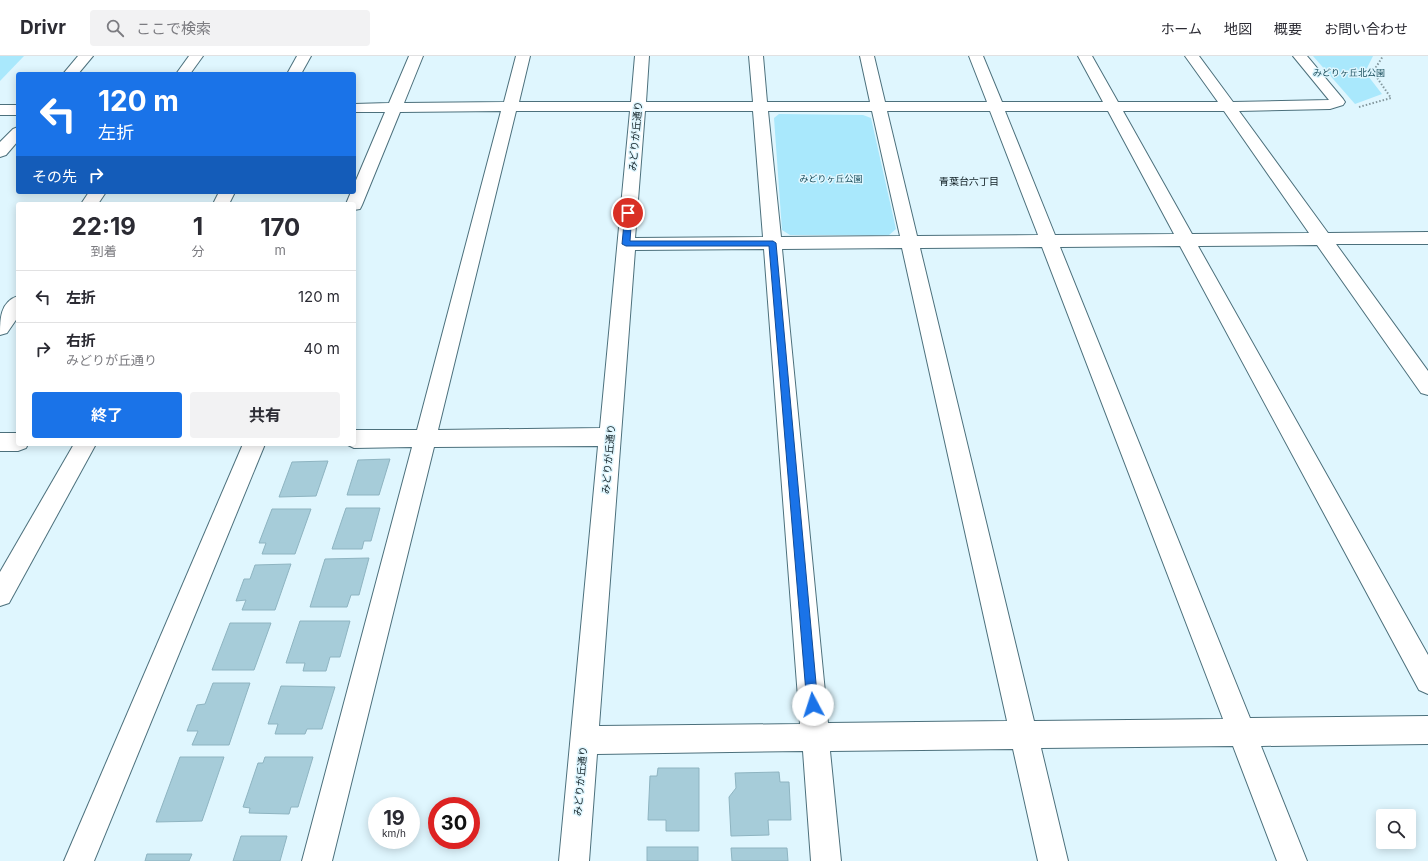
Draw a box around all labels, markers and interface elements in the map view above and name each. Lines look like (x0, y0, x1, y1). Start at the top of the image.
search box (90, 10, 370, 46)
text: Drivr (20, 16, 66, 39)
icon: search (104, 17, 126, 39)
text: ここで検索 (136, 19, 211, 38)
text: ホーム (1160, 20, 1202, 37)
text: 地図 (1224, 20, 1252, 37)
text: 概要 (1274, 20, 1302, 37)
text: お問い合わせ (1324, 20, 1408, 37)
park label: みどりヶ丘北公園 (1313, 67, 1385, 78)
text: 120 m (98, 84, 179, 118)
icon: left (32, 88, 84, 140)
street label: みどりが丘通り (626, 101, 644, 171)
text: 左折 (98, 122, 134, 143)
icon: right (85, 164, 107, 186)
text: その先 (32, 167, 77, 186)
park label: みどりヶ丘公園 (799, 173, 863, 184)
district label: 青葉台六丁目 (939, 175, 999, 187)
pin (611, 196, 645, 230)
icon: arrive (617, 202, 639, 224)
text: 22:19 (72, 212, 136, 241)
text: 1 (193, 212, 203, 241)
text: 170 (260, 213, 300, 242)
text: m (275, 242, 286, 258)
text: 到着 (91, 243, 117, 259)
text: 分 (192, 243, 205, 259)
icon: left (32, 286, 54, 308)
text: 120 m (298, 287, 340, 306)
text: 左折 (66, 288, 96, 307)
text: 右折 (66, 331, 96, 350)
icon: right (32, 338, 54, 360)
text: 40 m (303, 339, 340, 358)
text: みどりが丘通り (66, 352, 157, 368)
button: 終了 (32, 392, 182, 438)
button: 共有 (190, 392, 340, 438)
street label: みどりが丘通り (599, 424, 617, 494)
position arrow (792, 684, 834, 726)
street label: みどりが丘通り (571, 746, 589, 816)
speed limit sign: 30 (428, 797, 480, 849)
text: 19 (383, 806, 405, 830)
map controls (1376, 809, 1416, 849)
button: search (1376, 809, 1416, 849)
text: km/h (382, 827, 406, 839)

